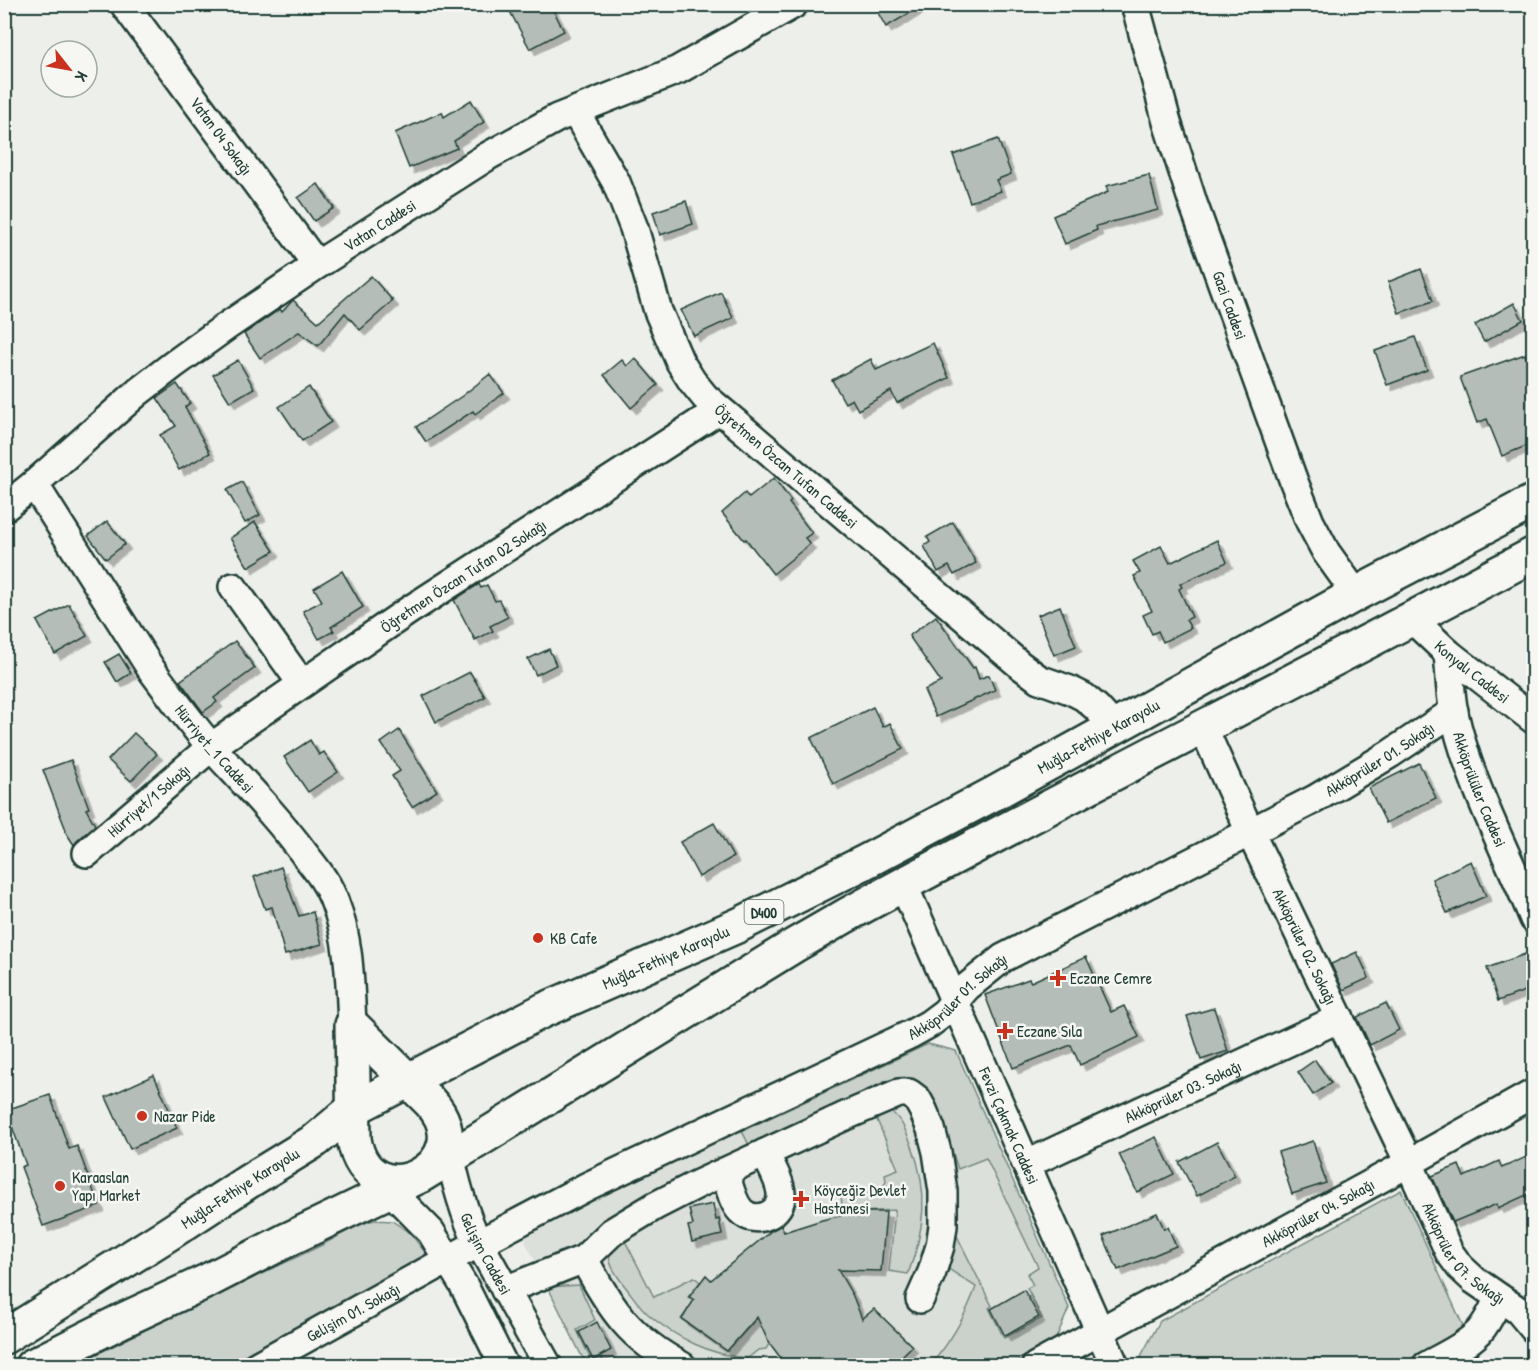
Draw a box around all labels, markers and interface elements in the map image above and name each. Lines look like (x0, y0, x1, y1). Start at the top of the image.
north arrow (39, 39, 99, 99)
text: K (70, 67, 93, 87)
street label: Vatan 04 Sokağı (185, 92, 258, 180)
street label: Vatan Caddesi (339, 194, 420, 256)
street label: Gazi Caddesi (1207, 268, 1253, 343)
street label: Öğretmen Özcan Tufan Caddesi (710, 399, 863, 533)
street label: Öğretmen Özcan Tufan 02 Sokağı (376, 514, 550, 638)
street label: Konyalı Caddesi (1430, 635, 1514, 708)
street label: Muğla-Fethiye Karayolu (1033, 693, 1164, 779)
street label: Hürriyet_1 Caddesi (170, 700, 259, 798)
street label: Akköprüler 01. Sokağı (1321, 716, 1439, 801)
street label: Akköprülüler Caddesi (1448, 729, 1512, 850)
street label: Hürriyet/1 Sokağı (103, 759, 195, 842)
street label: Akköprüler 02. Sokağı (1268, 885, 1342, 1008)
road number: D400 (744, 900, 783, 924)
street label: Muğla-Fethiye Karayolu (599, 919, 733, 994)
place label: KB Cafe (550, 927, 598, 949)
marker: KB Cafe (531, 931, 545, 945)
street label: Akköprüler 01. Sokağı (904, 947, 1010, 1045)
place label: Eczane Cemre (1070, 967, 1153, 989)
marker: Eczane Cemre (1051, 971, 1065, 985)
place label: Eczane Sıla (1017, 1020, 1082, 1042)
marker: Eczane Sıla (998, 1024, 1012, 1038)
street label: Akköprüler 03. Sokağı (1121, 1055, 1245, 1128)
street label: Fevzi Çakmak Caddesi (973, 1063, 1045, 1188)
place label: Nazar Pide (154, 1105, 216, 1127)
marker: Nazar Pide (135, 1109, 149, 1123)
street label: Muğla-Fethiye Karayolu (176, 1142, 304, 1234)
place label: Karaaslan Yapı Market (72, 1166, 140, 1206)
street label: Akköprüler 04. Sokağı (1258, 1173, 1378, 1252)
marker: Karaaslan Yapı Market (53, 1179, 67, 1193)
place label: Köyceğiz Devlet Hastanesi (814, 1179, 906, 1219)
marker: Köyceğiz Devlet Hastanesi (792, 1190, 810, 1208)
street label: Akköprüler 07. Sokağı (1417, 1199, 1510, 1310)
street label: Gelişim Caddesi (455, 1210, 517, 1299)
street label: Gelişim 01. Sokağı (302, 1277, 404, 1347)

